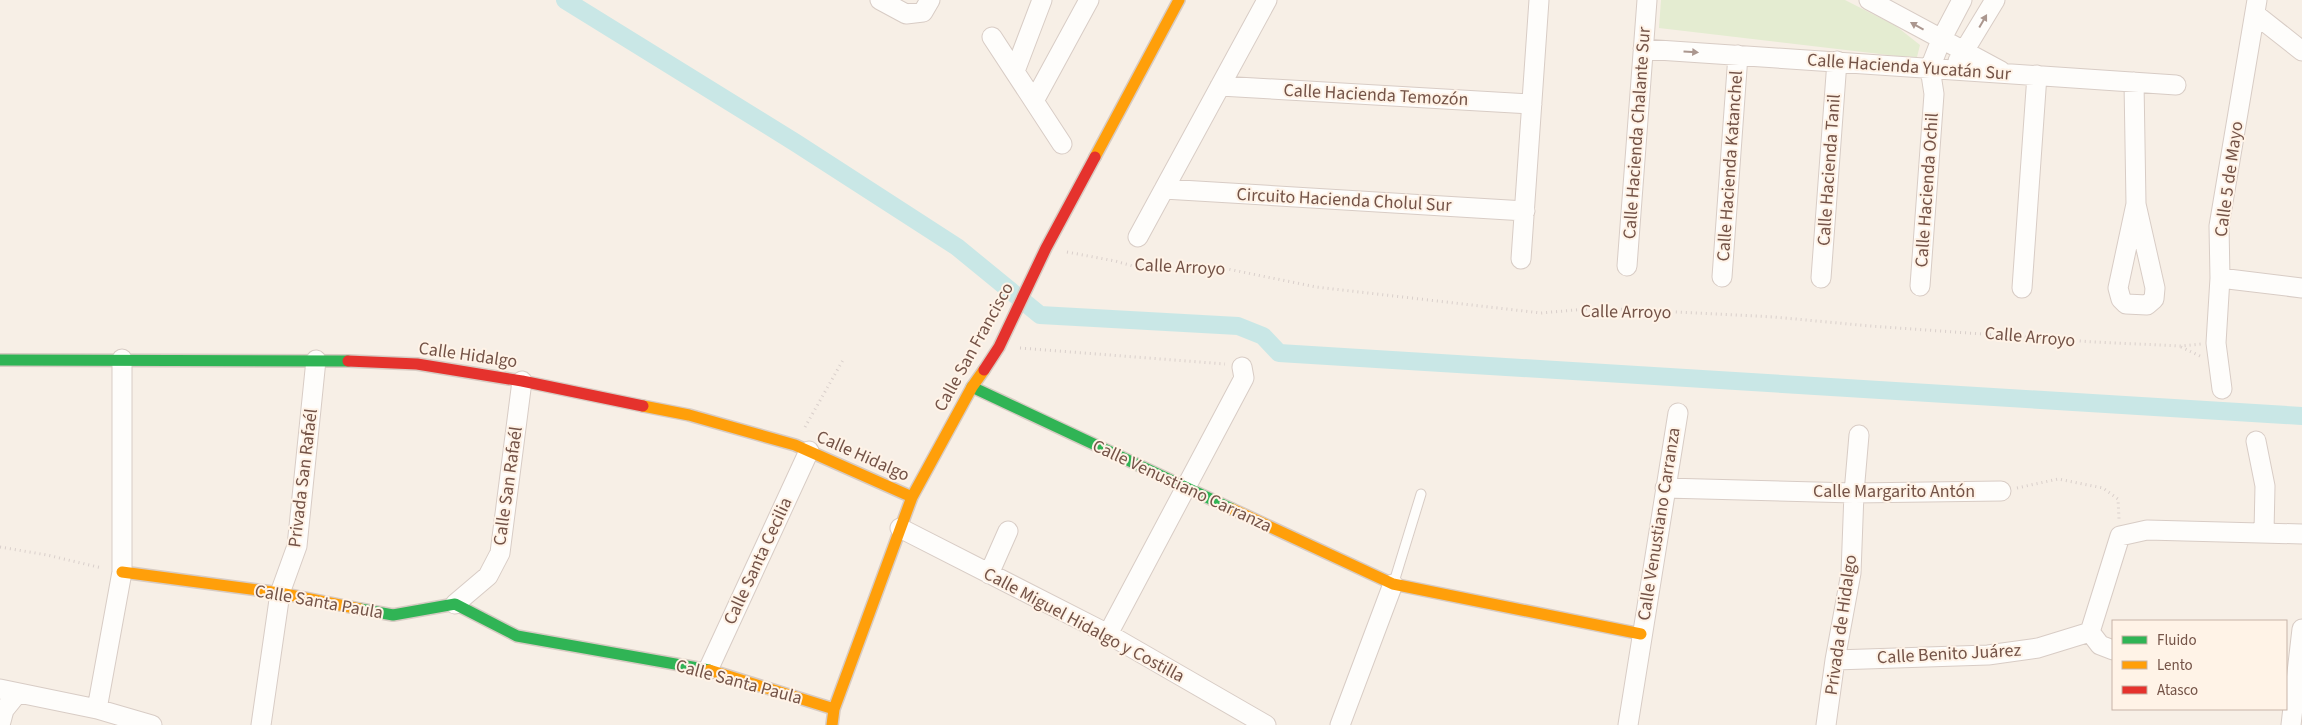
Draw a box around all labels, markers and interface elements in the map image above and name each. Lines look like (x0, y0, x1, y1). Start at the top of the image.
one-way arrow (1978, 14, 1987, 28)
one-way arrow (1911, 22, 1924, 31)
street label: Calle Hacienda Chalante Sur (1617, 25, 1657, 240)
street label: Calle Hacienda Yucatán Sur (1806, 47, 2013, 87)
one-way arrow (1684, 48, 1700, 56)
street label: Calle Hacienda Katanchel (1711, 70, 1749, 262)
street label: Calle Hacienda Temozón (1283, 78, 1469, 112)
street label: Calle Hacienda Tanil (1811, 93, 1847, 247)
street label: Calle Hacienda Ochil (1909, 112, 1945, 268)
street label: Calle 5 de Mayo (2209, 120, 2249, 238)
street label: Circuito Hacienda Cholul Sur (1236, 182, 1453, 218)
street label: Calle Arroyo (1134, 252, 1226, 282)
street label: Calle San Francisco (928, 278, 1020, 416)
street label: Calle Arroyo (1580, 299, 1672, 325)
street label: Calle Arroyo (1984, 321, 2076, 353)
street label: Calle Hidalgo (417, 336, 519, 374)
street label: Privada San Rafaél (282, 407, 324, 549)
street label: Calle Hidalgo (812, 424, 914, 488)
street label: Calle San Rafaél (487, 425, 529, 547)
street label: Calle Venustiano Carranza (1631, 426, 1687, 622)
street label: Calle Venustiano Carranza (1088, 433, 1276, 539)
street label: Calle Margarito Antón (1813, 479, 1975, 504)
street label: Calle Santa Cecilia (718, 493, 798, 629)
street label: Privada de Hidalgo (1819, 553, 1863, 697)
street label: Calle Miguel Hidalgo y Costilla (979, 561, 1189, 689)
street label: Calle Santa Paula (253, 578, 385, 626)
legend (2112, 620, 2287, 710)
text: Fluido (2157, 630, 2197, 651)
street label: Calle Benito Juárez (1876, 638, 2022, 670)
street label: Calle Santa Paula (673, 653, 805, 711)
text: Lento (2157, 655, 2193, 676)
text: Atasco (2157, 680, 2198, 701)

